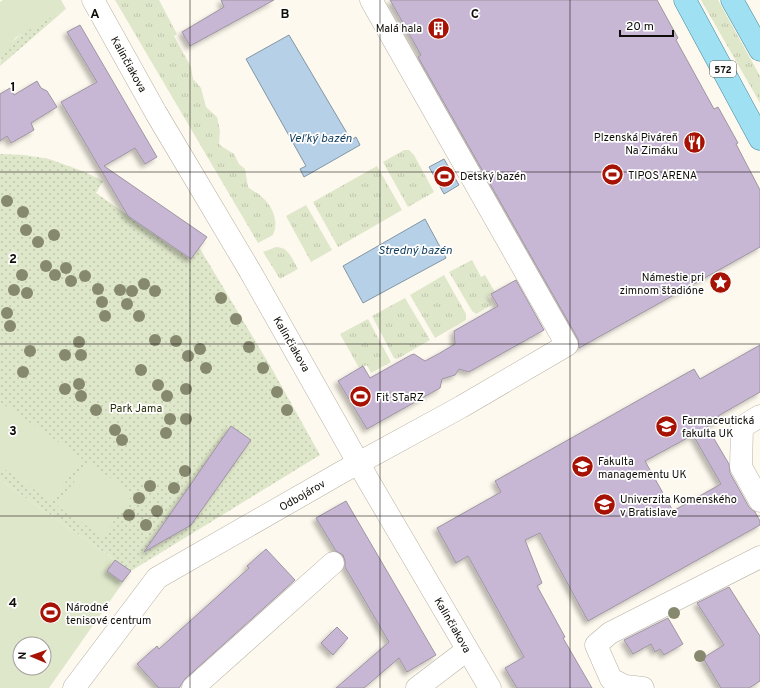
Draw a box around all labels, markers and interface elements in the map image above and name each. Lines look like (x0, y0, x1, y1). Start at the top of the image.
text: A (90, 7, 100, 23)
text: B (281, 7, 290, 23)
text: C (471, 7, 479, 23)
scale bar (620, 12, 673, 38)
building icon: Malá hala (425, 15, 451, 41)
text: 20 m (626, 19, 654, 35)
place label: Malá hala (376, 22, 422, 36)
street label: Kalinčiakova (107, 34, 149, 95)
road number: 572 (710, 61, 736, 77)
text: 1 (10, 80, 16, 96)
restaurant icon: Plzenská Piváreň Na Zimáku (681, 130, 707, 156)
water label: Veľký bazén (288, 131, 352, 147)
place label: Plzenská Piváreň Na Zimáku (594, 131, 678, 158)
sports icon: TIPOS ARENA (599, 162, 625, 188)
sports icon: Detský bazén (431, 163, 457, 189)
place label: TIPOS ARENA (628, 169, 697, 183)
place label: Detský bazén (460, 170, 526, 184)
water label: Stredný bazén (378, 243, 452, 259)
text: 2 (9, 252, 17, 268)
place icon: Námestie pri zimnom štadióne (707, 270, 733, 296)
place label: Námestie pri zimnom štadióne (619, 271, 704, 298)
street label: Kalinčiakova (270, 314, 313, 375)
sports icon: Fit STaRZ (348, 384, 374, 410)
place label: Fit STaRZ (376, 391, 424, 405)
park label: Park Jama (110, 402, 162, 416)
school or university icon: Farmaceutická fakulta UK (653, 413, 679, 439)
place label: Farmaceutická fakulta UK (682, 414, 755, 441)
text: 3 (9, 424, 17, 440)
school or university icon: Fakulta managementu UK (569, 454, 595, 480)
place label: Fakulta managementu UK (598, 455, 687, 482)
street label: Odbojárov (277, 477, 328, 515)
school or university icon: Univerzita Komenského v Bratislave (592, 492, 618, 518)
place label: Univerzita Komenského v Bratislave (620, 493, 737, 520)
street label: Kalinčiakova (431, 595, 474, 656)
text: 4 (9, 596, 17, 612)
sports icon: Národné tenisové centrum (38, 600, 64, 626)
place label: Národné tenisové centrum (66, 601, 151, 628)
north arrow (12, 636, 52, 676)
text: N (16, 651, 30, 660)

